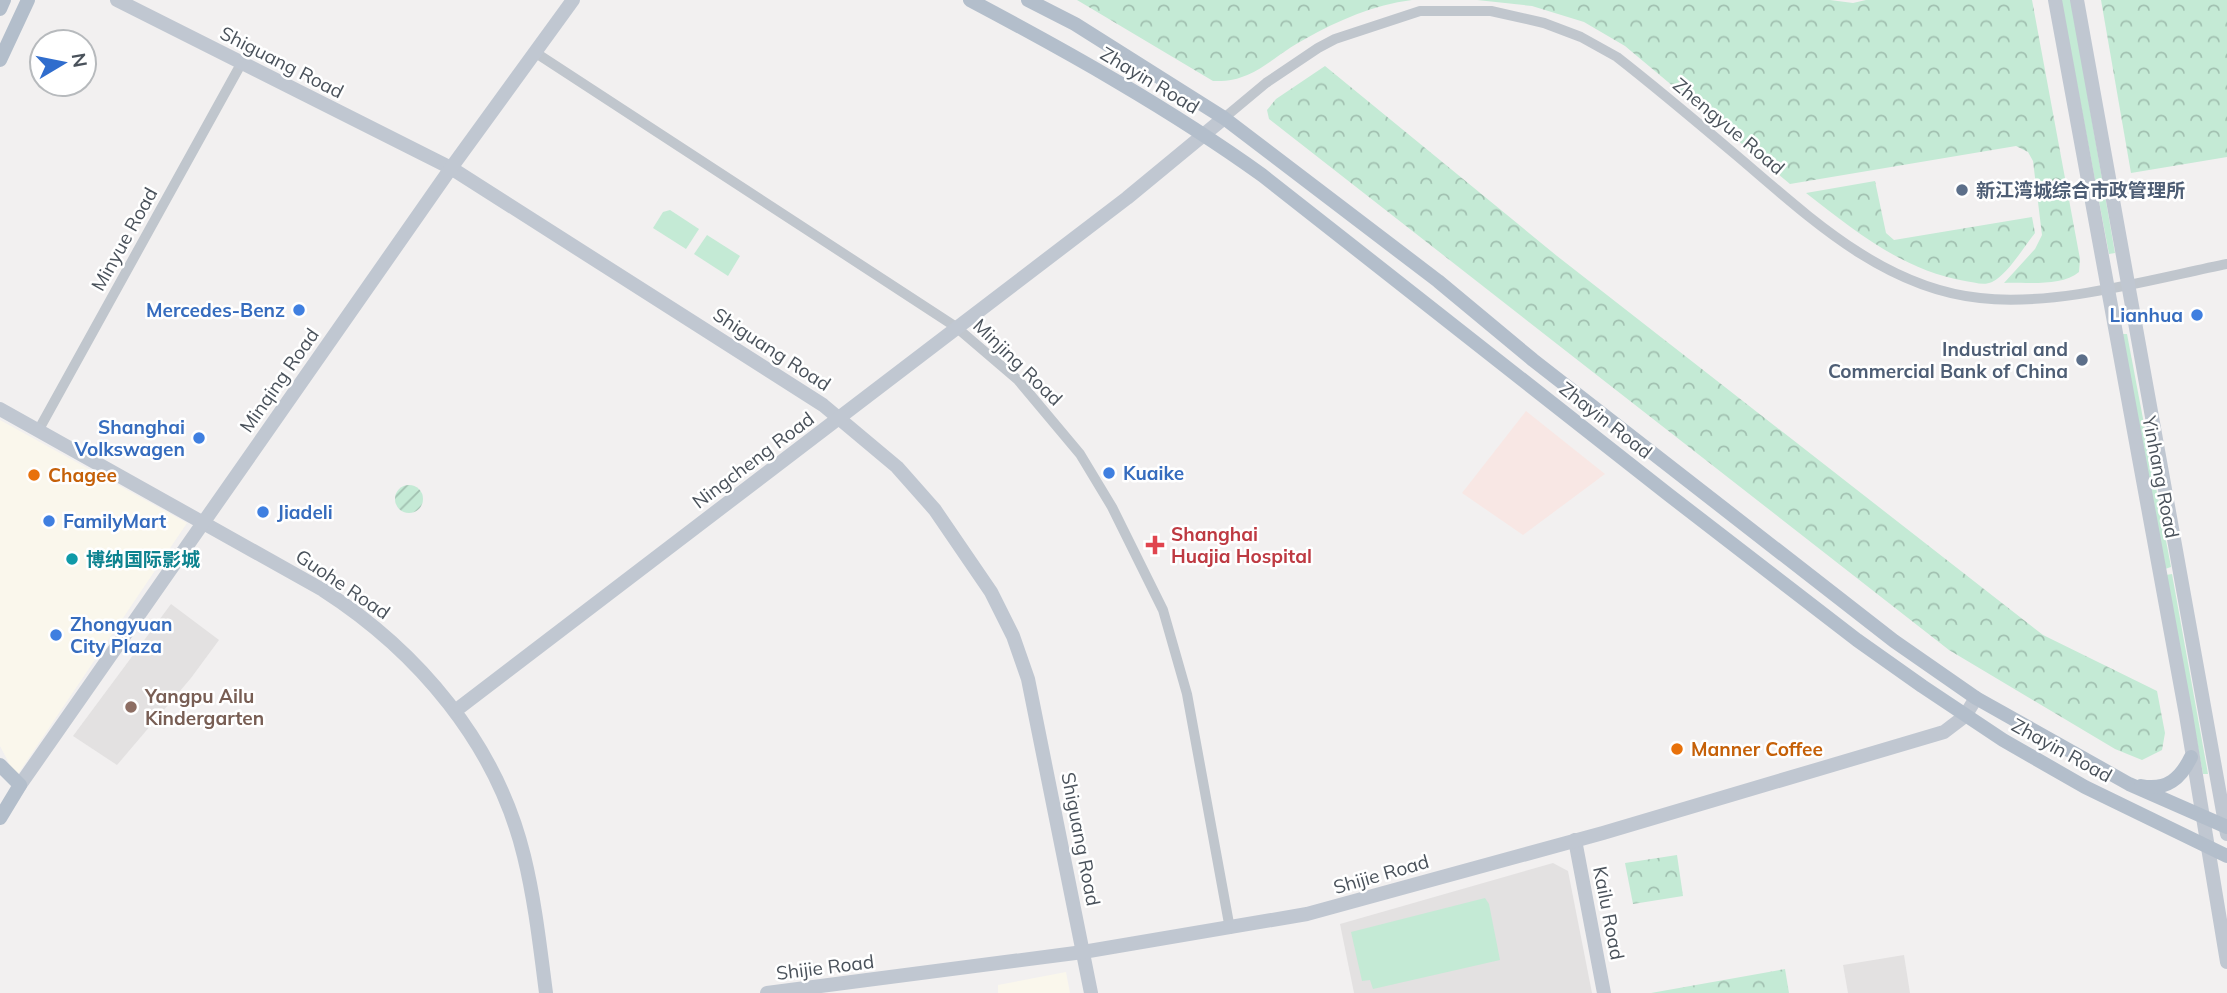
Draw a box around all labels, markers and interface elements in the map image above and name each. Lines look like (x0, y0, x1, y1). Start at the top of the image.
street label: Shiguang Road (216, 21, 348, 103)
north arrow (28, 28, 98, 98)
street label: Zhayin Road (1096, 41, 1204, 119)
text: N (67, 51, 93, 69)
street label: Zhengyue Road (1668, 72, 1790, 180)
place label: 新江湾城综合市政管理所 (1976, 178, 2185, 202)
marker: 新江湾城综合市政管理所 (1954, 182, 1970, 198)
street label: Minyue Road (86, 183, 162, 295)
place label: Mercedes-Benz (146, 298, 285, 322)
marker: Mercedes-Benz (291, 302, 307, 318)
street label: Shiguang Road (709, 302, 835, 396)
place label: Lianhua (2110, 303, 2183, 327)
marker: Lianhua (2189, 307, 2205, 323)
street label: Minjing Road (968, 313, 1068, 411)
street label: Minqing Road (234, 323, 324, 437)
place label: Industrial and Commercial Bank of China (1828, 337, 2068, 383)
marker: Industrial and Commercial Bank of China (2074, 352, 2090, 368)
street label: Zhayin Road (1555, 376, 1657, 464)
street label: Ningcheng Road (687, 406, 819, 514)
street label: Yinhang Road (2137, 413, 2185, 540)
place label: Shanghai Volkswagen (74, 415, 185, 461)
marker: Shanghai Volkswagen (191, 430, 207, 446)
place label: Kuaike (1123, 461, 1184, 485)
place label: Chagee (48, 463, 117, 487)
marker: Kuaike (1101, 465, 1117, 481)
marker: Chagee (26, 467, 42, 483)
place label: Jiadeli (277, 500, 333, 524)
marker: Jiadeli (255, 504, 271, 520)
place label: FamilyMart (63, 509, 166, 533)
marker: FamilyMart (41, 513, 57, 529)
place label: Shanghai Huajia Hospital (1171, 522, 1312, 568)
marker: Shanghai Huajia Hospital (1145, 535, 1165, 555)
street label: Guohe Road (291, 544, 395, 624)
place label: 博纳国际影城 (86, 547, 200, 571)
marker: 博纳国际影城 (64, 551, 80, 567)
place label: Zhongyuan City Plaza (70, 612, 172, 658)
marker: Zhongyuan City Plaza (48, 627, 64, 643)
place label: Yangpu Ailu Kindergarten (144, 684, 264, 730)
marker: Yangpu Ailu Kindergarten (123, 699, 139, 715)
street label: Zhayin Road (2008, 713, 2116, 787)
place label: Manner Coffee (1691, 737, 1823, 761)
marker: Manner Coffee (1669, 741, 1685, 757)
street label: Shiguang Road (1056, 770, 1106, 908)
street label: Shijie Road (1330, 849, 1432, 899)
street label: Kailu Road (1588, 864, 1630, 962)
street label: Shijie Road (775, 949, 875, 985)

